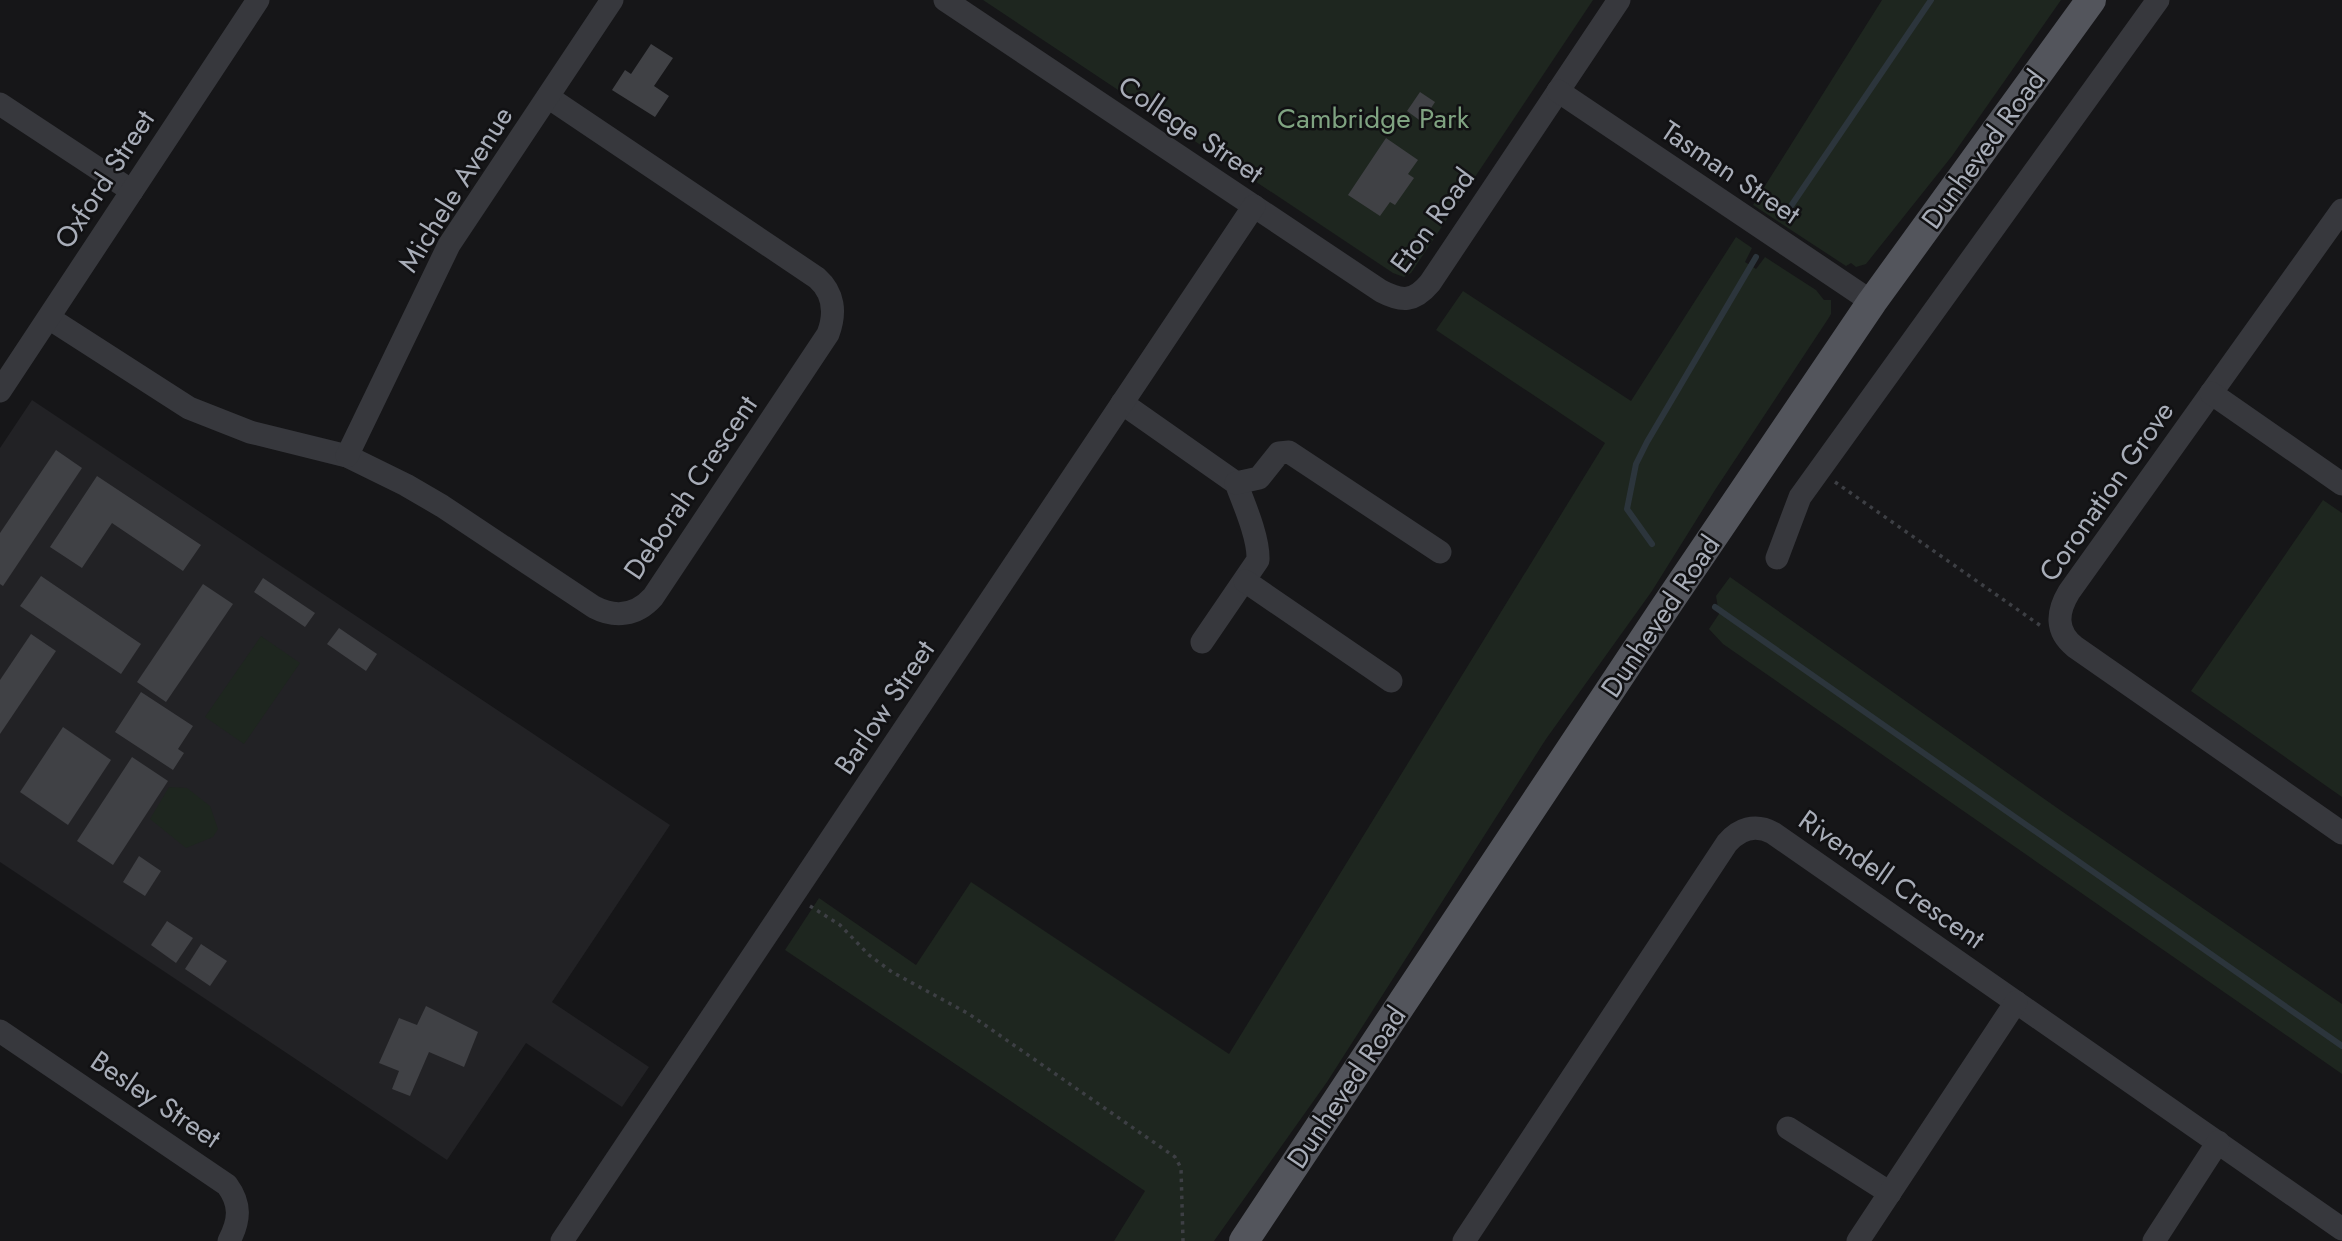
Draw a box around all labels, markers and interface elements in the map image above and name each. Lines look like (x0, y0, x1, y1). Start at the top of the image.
street label: Dunheved Road (1912, 61, 2055, 237)
street label: College Street (1110, 66, 1272, 193)
street label: Michele Avenue (388, 98, 523, 280)
park label: Cambridge Park (1277, 98, 1470, 139)
street label: Oxford Street (44, 102, 165, 257)
street label: Tasman Street (1653, 111, 1809, 234)
street label: Eton Road (1380, 159, 1485, 281)
street label: Deborah Crescent (614, 387, 767, 588)
street label: Coronation Grove (2029, 393, 2184, 590)
street label: Dunheved Road (1591, 527, 1730, 706)
street label: Barlow Street (824, 632, 945, 783)
street label: Rivendell Crescent (1790, 800, 1993, 959)
street label: Dunheved Road (1277, 998, 1416, 1177)
street label: Besley Street (82, 1041, 229, 1158)

